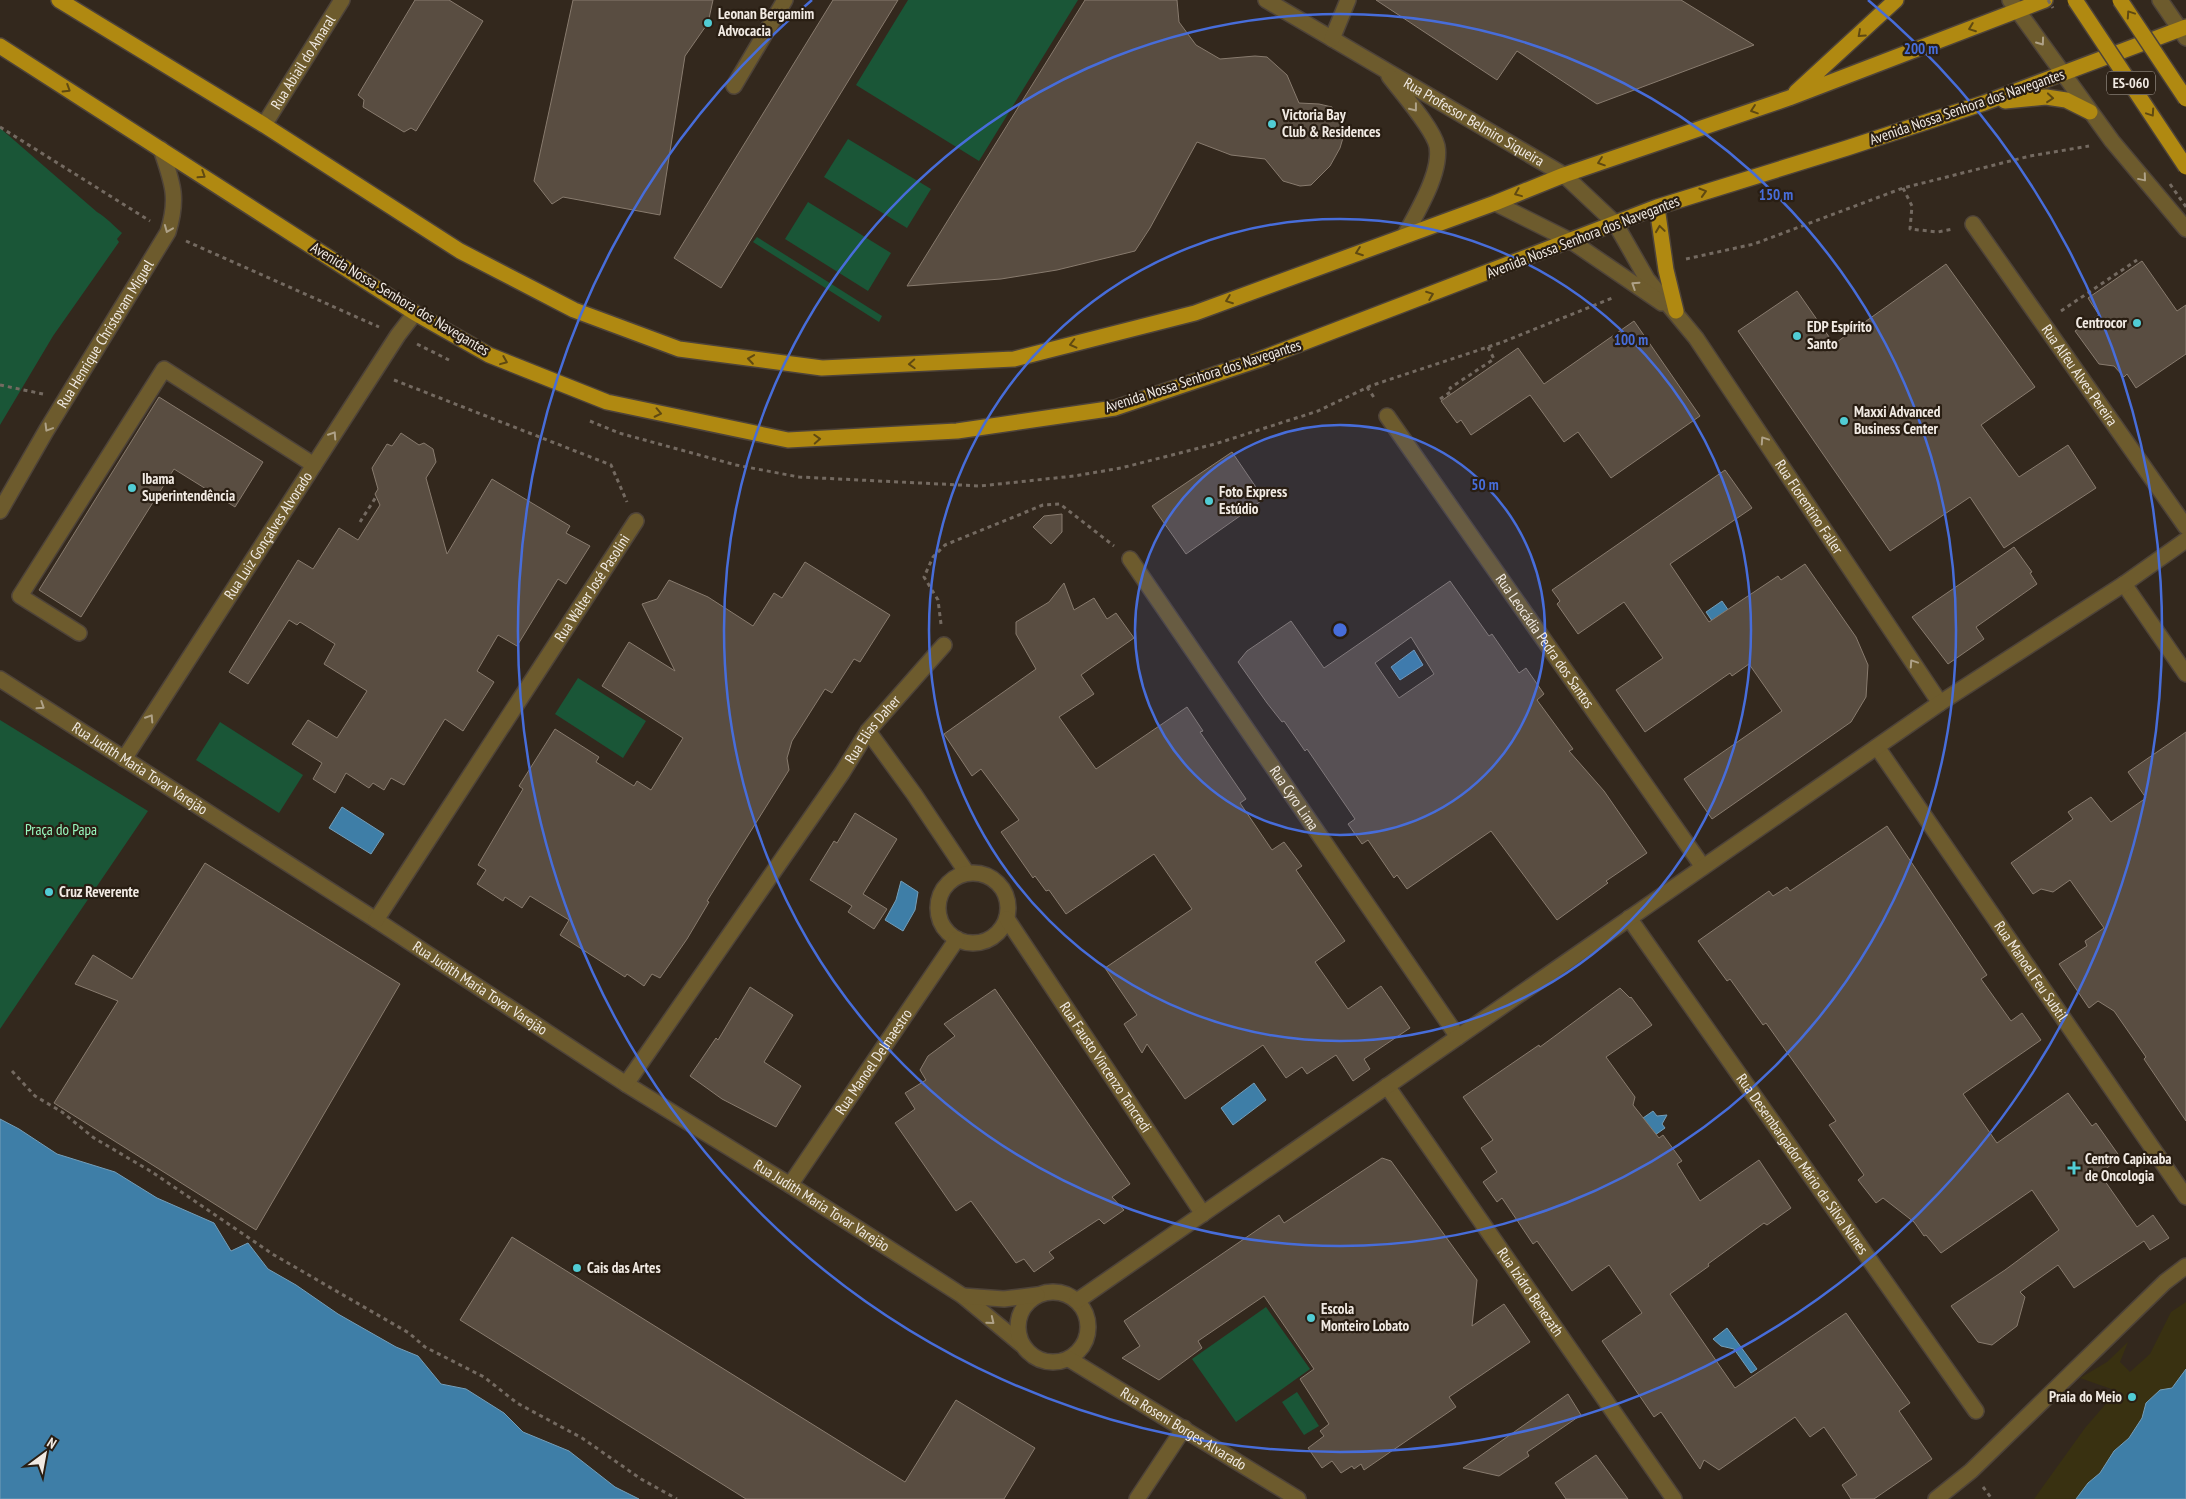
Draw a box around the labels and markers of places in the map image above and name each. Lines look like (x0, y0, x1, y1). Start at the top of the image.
place label: Leonan Bergamim Advocacia (717, 4, 814, 40)
marker: Leonan Bergamim Advocacia (702, 17, 714, 29)
place label: Victoria Bay Club & Residences (1281, 105, 1381, 141)
marker: Victoria Bay Club & Residences (1266, 118, 1278, 130)
place label: Centrocor (2076, 313, 2128, 332)
place label: EDP Espírito Santo (1807, 317, 1872, 353)
marker: Centrocor (2131, 317, 2143, 329)
marker: EDP Espírito Santo (1791, 330, 1803, 342)
place label: Maxxi Advanced Business Center (1854, 402, 1941, 438)
marker: Maxxi Advanced Business Center (1838, 415, 1850, 427)
place label: Ibama Superintendência (142, 469, 235, 505)
marker: Ibama Superintendência (126, 482, 138, 494)
place label: Foto Express Estúdio (1219, 482, 1287, 518)
marker: Foto Express Estúdio (1203, 495, 1215, 507)
centre of rings (1331, 621, 1349, 639)
place label: Cruz Reverente (59, 882, 139, 901)
marker: Cruz Reverente (43, 886, 55, 898)
place label: Centro Capixaba de Oncologia (2085, 1149, 2172, 1185)
marker: Centro Capixaba de Oncologia (2067, 1161, 2081, 1175)
place label: Cais das Artes (587, 1258, 661, 1277)
marker: Cais das Artes (571, 1262, 583, 1274)
place label: Escola Monteiro Lobato (1321, 1299, 1410, 1335)
marker: Escola Monteiro Lobato (1305, 1312, 1317, 1324)
place label: Praia do Meio (2049, 1387, 2122, 1406)
marker: Praia do Meio (2126, 1391, 2138, 1403)

